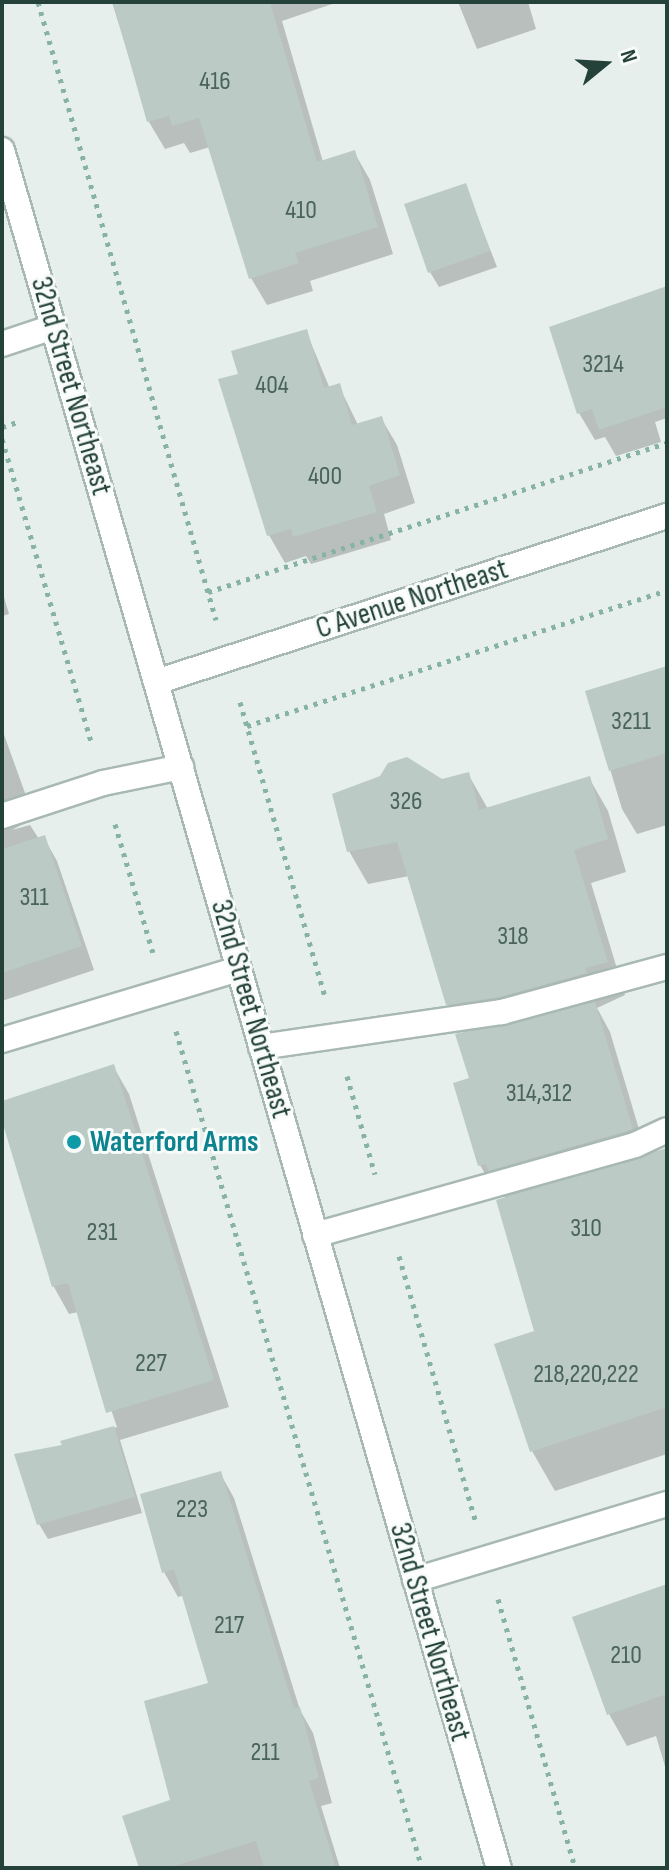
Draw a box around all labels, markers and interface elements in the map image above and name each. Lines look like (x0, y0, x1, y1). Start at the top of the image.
north arrow (565, 24, 645, 104)
text: N (614, 47, 643, 66)
house number: 416 (199, 66, 231, 98)
house number: 410 (285, 195, 317, 227)
street label: 32nd Street Northeast (23, 273, 119, 499)
house number: 3214 (582, 349, 624, 381)
house number: 404 (255, 370, 289, 402)
house number: 400 (308, 461, 342, 493)
street label: C Avenue Northeast (311, 551, 513, 647)
house number: 3211 (611, 706, 651, 738)
house number: 326 (389, 786, 423, 818)
house number: 311 (19, 882, 49, 914)
street label: 32nd Street Northeast (203, 896, 299, 1122)
house number: 318 (497, 921, 529, 953)
house number: 314,312 (506, 1078, 572, 1110)
place label: Waterford Arms (90, 1124, 259, 1160)
marker: Waterford Arms (65, 1133, 83, 1151)
house number: 310 (570, 1213, 602, 1245)
house number: 231 (87, 1217, 117, 1249)
house number: 227 (135, 1348, 167, 1380)
house number: 218,220,222 (533, 1359, 639, 1391)
house number: 223 (176, 1494, 208, 1526)
street label: 32nd Street Northeast (382, 1519, 478, 1745)
house number: 217 (214, 1610, 244, 1642)
house number: 210 (610, 1640, 642, 1672)
house number: 211 (251, 1737, 279, 1769)

